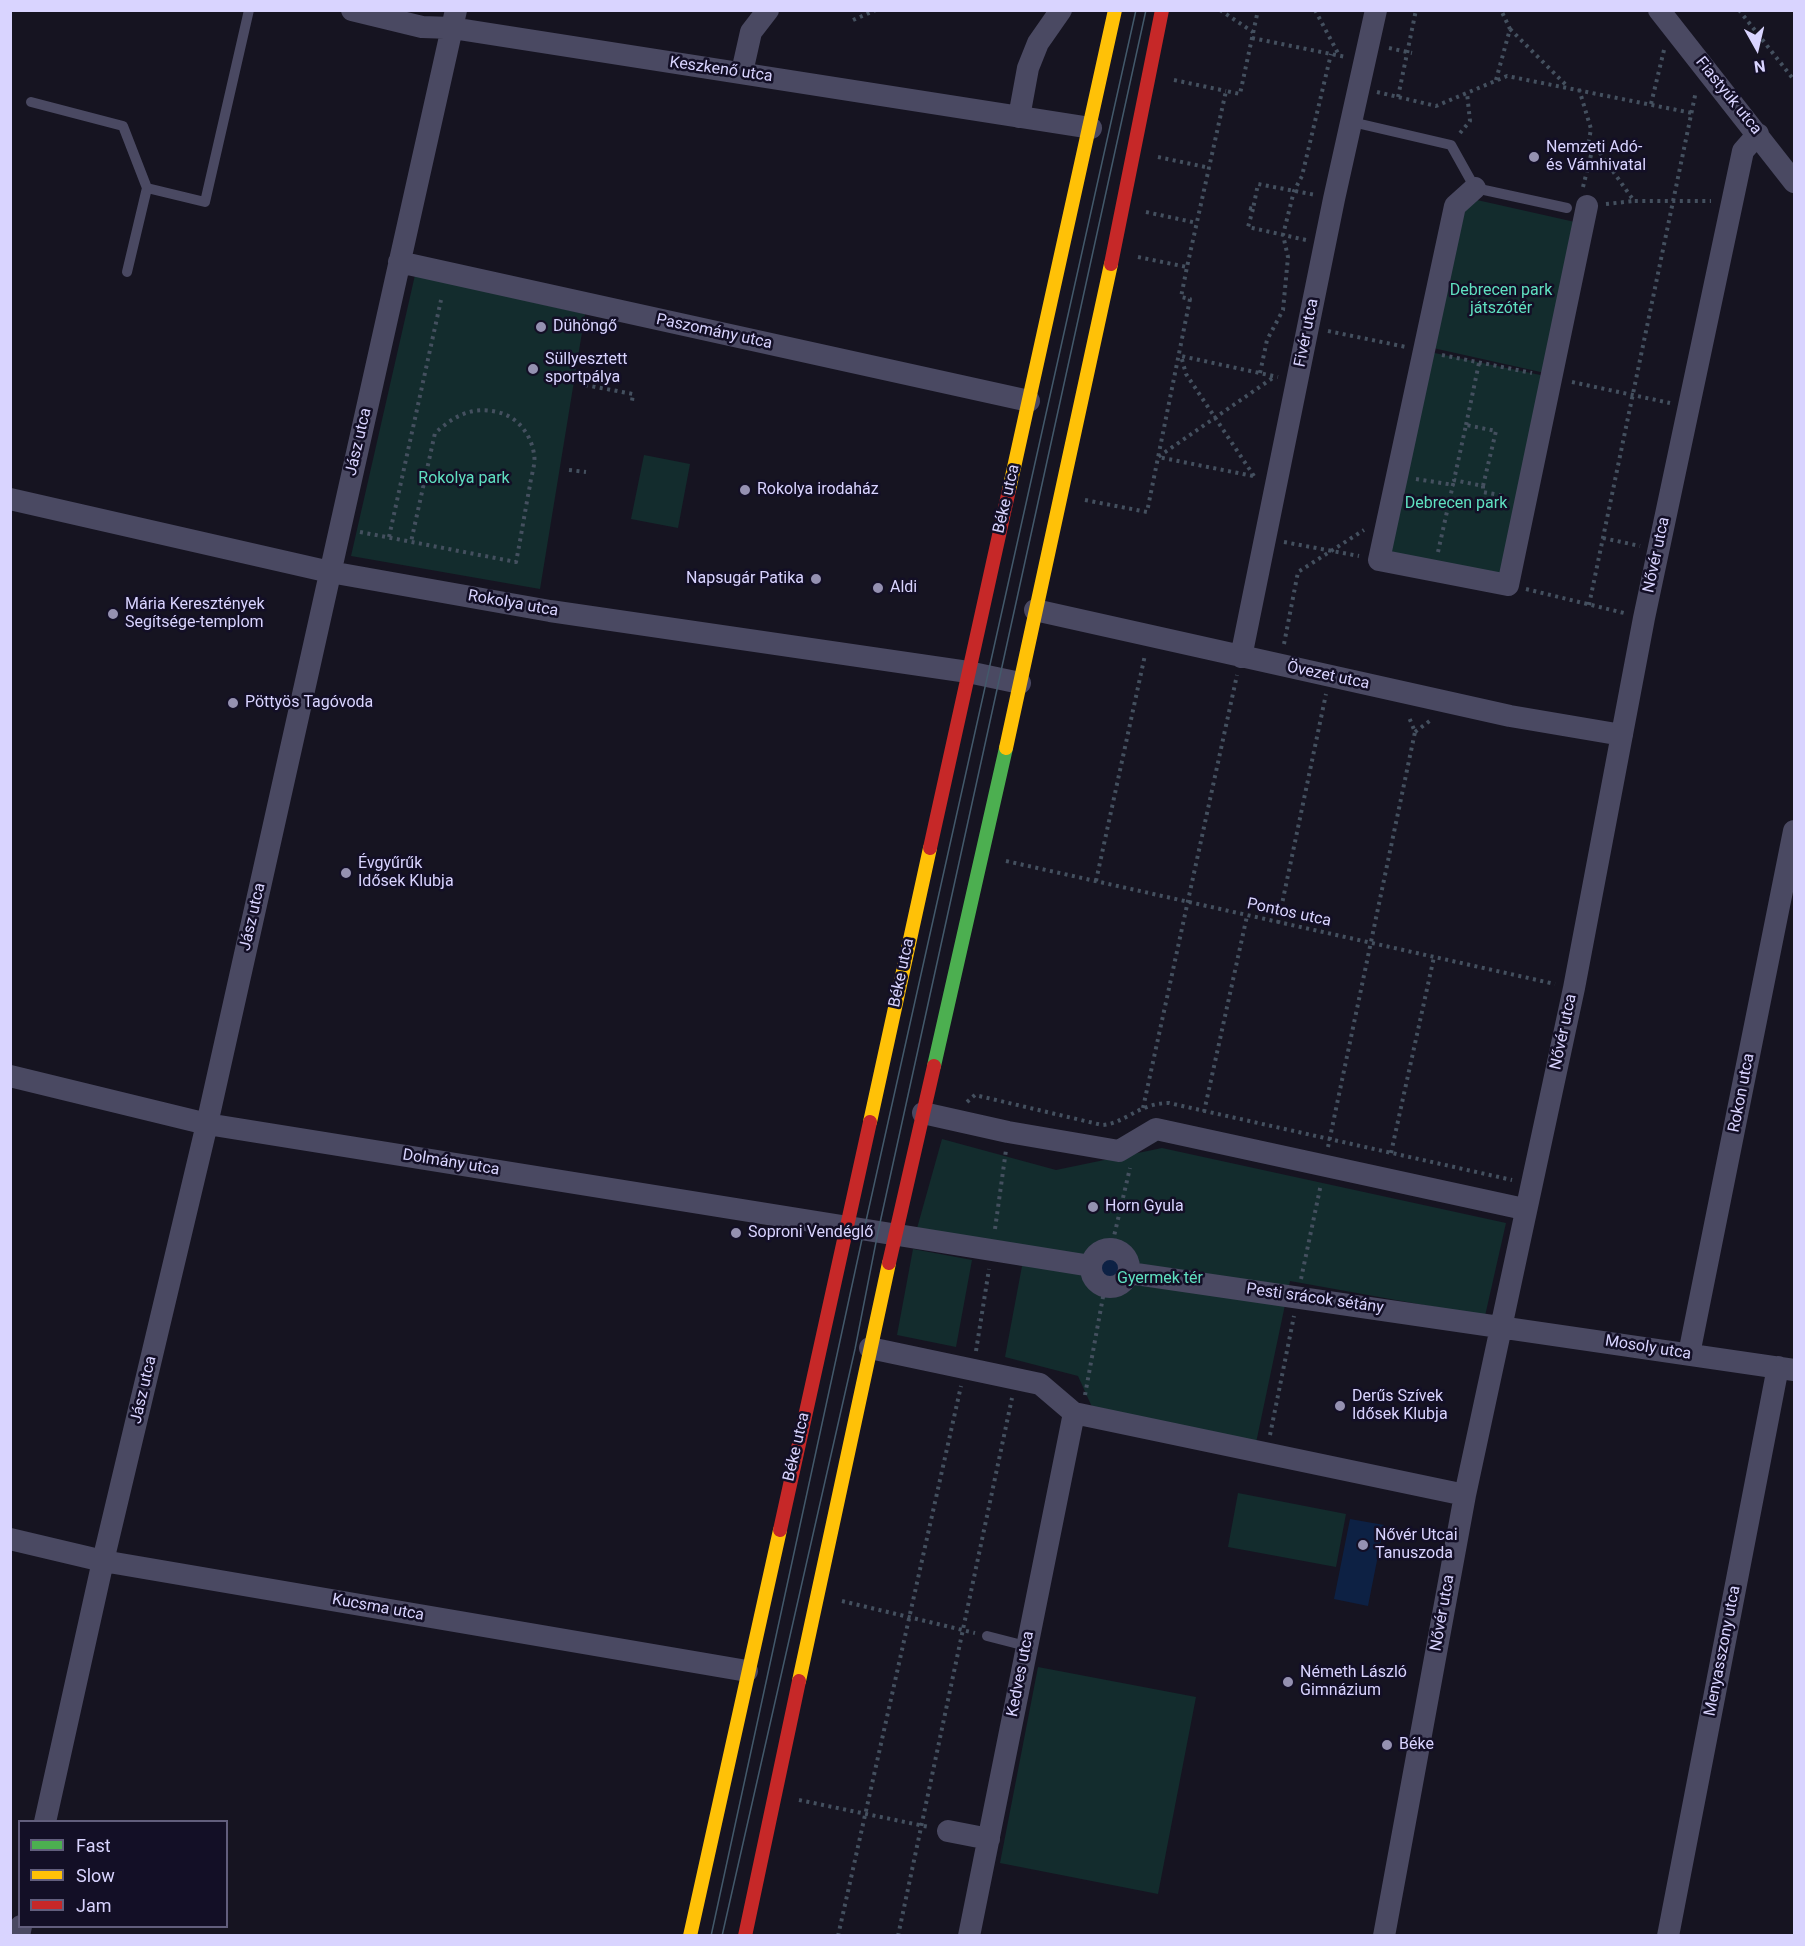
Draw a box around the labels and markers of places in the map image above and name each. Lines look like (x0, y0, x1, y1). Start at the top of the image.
place label: Nemzeti Adó- és Vámhivatal (1546, 138, 1646, 176)
marker: Nemzeti Adó- és Vámhivatal (1527, 150, 1541, 164)
place label: Dühöngő (553, 317, 617, 337)
marker: Dühöngő (534, 320, 548, 334)
place label: Süllyesztett sportpálya (545, 350, 627, 388)
marker: Süllyesztett sportpálya (526, 362, 540, 376)
place label: Rokolya irodaház (757, 480, 879, 500)
marker: Rokolya irodaház (738, 483, 752, 497)
place label: Napsugár Patika (686, 569, 804, 589)
marker: Napsugár Patika (809, 572, 823, 586)
place label: Aldi (890, 578, 917, 598)
marker: Aldi (871, 581, 885, 595)
place label: Mária Keresztények Segítsége-templom (125, 595, 265, 633)
marker: Mária Keresztények Segítsége-templom (106, 607, 120, 621)
place label: Pöttyös Tagóvoda (245, 693, 373, 713)
marker: Pöttyös Tagóvoda (226, 696, 240, 710)
place label: Évgyűrűk Idősek Klubja (358, 854, 454, 892)
marker: Évgyűrűk Idősek Klubja (339, 866, 353, 880)
place label: Horn Gyula (1105, 1197, 1184, 1217)
marker: Horn Gyula (1086, 1200, 1100, 1214)
place label: Soproni Vendéglő (748, 1223, 873, 1243)
marker: Soproni Vendéglő (729, 1226, 743, 1240)
place label: Derűs Szívek Idősek Klubja (1352, 1387, 1448, 1425)
marker: Derűs Szívek Idősek Klubja (1333, 1399, 1347, 1413)
place label: Nővér Utcai Tanuszoda (1375, 1526, 1458, 1564)
marker: Nővér Utcai Tanuszoda (1356, 1538, 1370, 1552)
place label: Németh László Gimnázium (1300, 1663, 1407, 1701)
marker: Németh László Gimnázium (1281, 1675, 1295, 1689)
place label: Béke (1399, 1735, 1434, 1755)
marker: Béke (1380, 1738, 1394, 1752)

